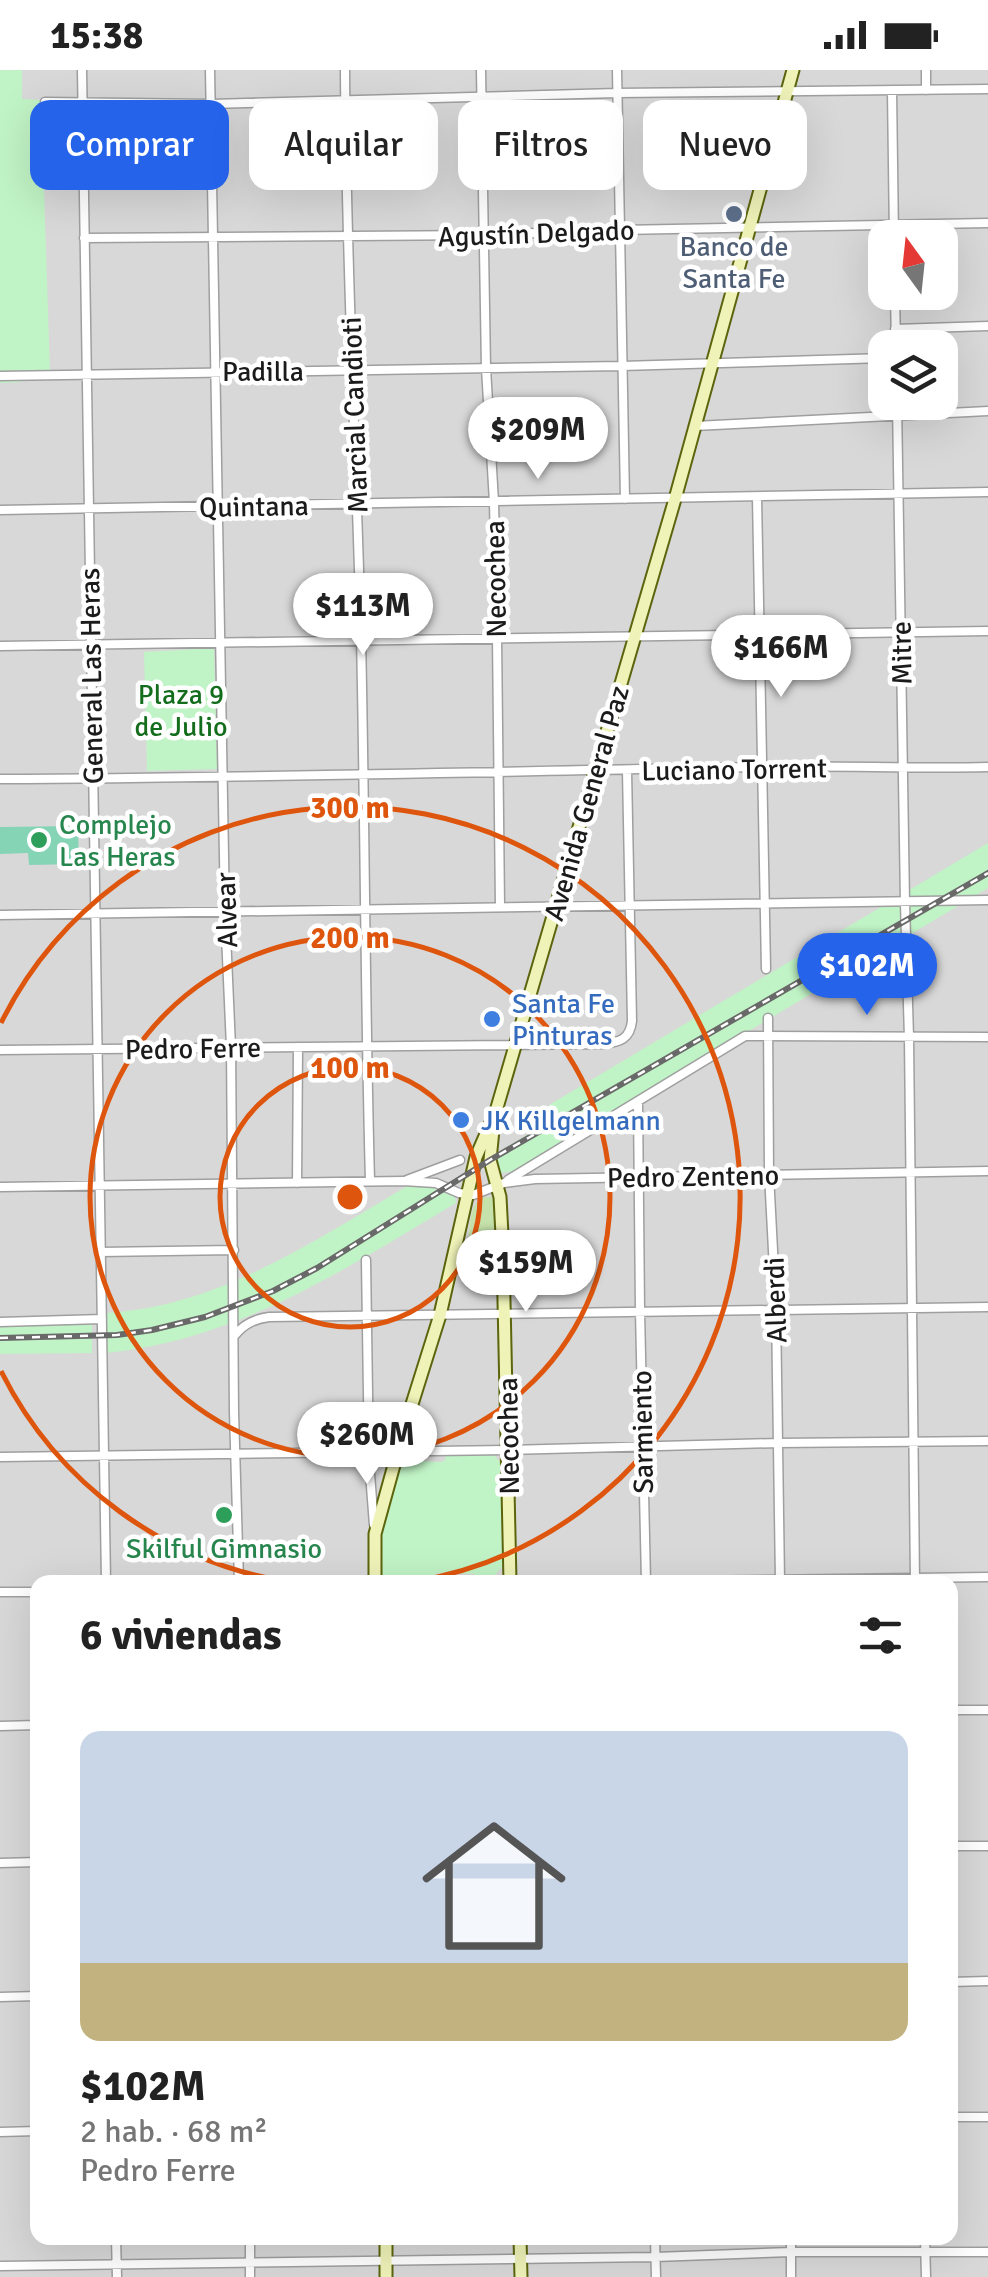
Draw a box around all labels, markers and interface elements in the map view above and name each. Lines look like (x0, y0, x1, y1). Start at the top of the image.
text: 15:38 (50, 12, 143, 59)
chip: Comprar (30, 100, 229, 190)
chip: Alquilar (249, 100, 438, 190)
chip: Filtros (458, 100, 623, 190)
chip: Nuevo (643, 100, 807, 190)
marker: Banco de Santa Fe (723, 203, 745, 225)
street label: Agustín Delgado (437, 214, 635, 254)
north arrow (868, 220, 958, 310)
map controls (868, 220, 958, 420)
place label: Banco de Santa Fe (679, 230, 789, 296)
street label: Marcial Candioti (335, 316, 375, 514)
button: layers (868, 330, 958, 420)
street label: Padilla (222, 355, 304, 389)
pin: $209M (468, 397, 608, 482)
text: $209M (490, 410, 586, 449)
street label: Quintana (199, 489, 309, 525)
street label: Necochea (478, 520, 514, 638)
street label: General Las Heras (73, 568, 111, 784)
pin: $113M (293, 573, 433, 658)
text: $113M (315, 586, 411, 625)
pin: $166M (711, 615, 851, 700)
street label: Mitre (884, 621, 920, 685)
text: $166M (733, 628, 829, 667)
park label: Plaza 9 de Julio (134, 678, 228, 744)
street label: Avenida General Paz (537, 682, 637, 925)
street label: Luciano Torrent (641, 751, 827, 789)
text: 300 m (310, 790, 390, 827)
place label: Complejo Las Heras (59, 808, 175, 874)
marker: Complejo Las Heras (28, 829, 50, 851)
street label: Alvear (209, 871, 245, 948)
text: 200 m (310, 920, 390, 957)
pin: $102M (797, 933, 937, 1018)
text: $102M (819, 946, 915, 985)
place label: Santa Fe Pinturas (512, 987, 615, 1053)
marker: Santa Fe Pinturas (481, 1008, 503, 1030)
street label: Pedro Ferre (125, 1031, 261, 1067)
text: 100 m (310, 1050, 390, 1087)
place label: JK Killgelmann (481, 1104, 661, 1138)
marker: JK Killgelmann (450, 1109, 472, 1131)
street label: Pedro Zenteno (607, 1159, 779, 1195)
centre of rings (332, 1179, 368, 1215)
pin: $159M (456, 1230, 596, 1315)
text: $159M (478, 1243, 574, 1282)
street label: Alberdi (758, 1256, 794, 1344)
street label: Sarmiento (625, 1370, 661, 1494)
street label: Necochea (491, 1377, 527, 1495)
pin: $260M (297, 1402, 437, 1487)
text: $260M (319, 1415, 415, 1454)
marker: Skilful Gimnasio (213, 1504, 235, 1526)
place label: Skilful Gimnasio (126, 1532, 322, 1566)
icon: filters (853, 1608, 908, 1663)
text: 6 viviendas (80, 1610, 282, 1661)
icon: home (404, 1796, 584, 1976)
text: $102M (80, 2061, 206, 2112)
text: 2 hab. · 68 m² (80, 2112, 268, 2151)
text: Pedro Ferre (80, 2151, 236, 2190)

